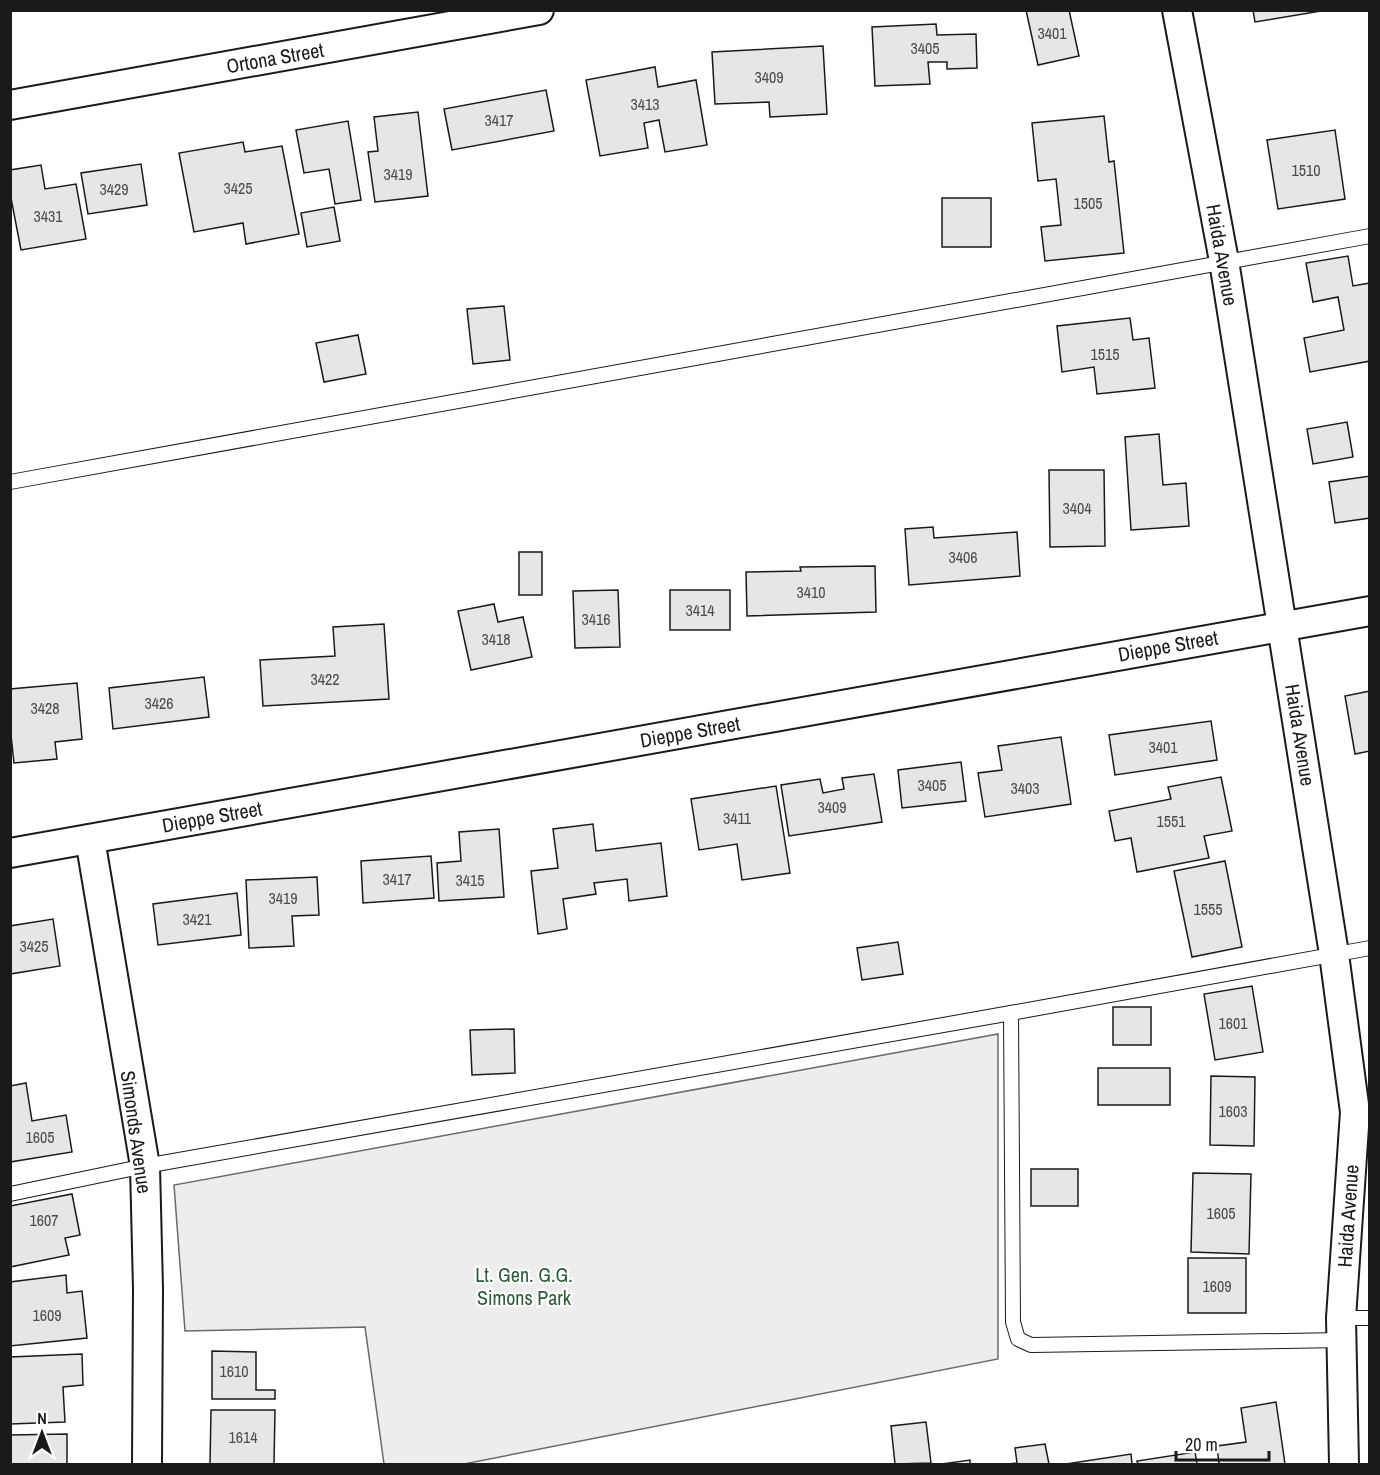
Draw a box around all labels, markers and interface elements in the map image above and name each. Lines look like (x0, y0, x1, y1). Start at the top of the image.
house number: 3401 (1037, 22, 1067, 44)
street label: Ortona Street (224, 36, 326, 79)
house number: 3405 (910, 37, 940, 59)
house number: 3409 (754, 66, 784, 88)
house number: 3413 (630, 93, 660, 115)
house number: 3417 (484, 109, 514, 131)
house number: 1510 (1291, 159, 1321, 181)
house number: 3419 (383, 163, 413, 185)
house number: 3425 (223, 177, 253, 199)
house number: 3429 (99, 178, 129, 200)
house number: 1505 (1073, 192, 1103, 214)
street label: Haida Avenue (1200, 202, 1245, 308)
house number: 3431 (33, 205, 63, 227)
house number: 1515 (1090, 343, 1120, 365)
house number: 3404 (1062, 497, 1092, 519)
house number: 3406 (948, 546, 978, 568)
house number: 3410 (796, 581, 826, 603)
house number: 3414 (685, 599, 715, 621)
house number: 3416 (581, 608, 611, 630)
street label: Dieppe Street (1116, 623, 1221, 668)
house number: 3418 (481, 628, 511, 650)
house number: 3422 (310, 668, 340, 690)
street label: Haida Avenue (1279, 682, 1322, 788)
house number: 3426 (144, 692, 174, 714)
house number: 3428 (30, 697, 60, 719)
street label: Dieppe Street (638, 709, 743, 754)
house number: 3401 (1148, 736, 1178, 758)
house number: 3405 (917, 774, 947, 796)
house number: 3403 (1010, 777, 1040, 799)
street label: Dieppe Street (160, 794, 265, 839)
house number: 3409 (817, 796, 847, 818)
house number: 3411 (723, 807, 752, 829)
house number: 1551 (1156, 810, 1186, 832)
house number: 3417 (382, 868, 412, 890)
house number: 3415 (455, 869, 485, 891)
house number: 3419 (268, 887, 298, 909)
house number: 1555 (1193, 898, 1223, 920)
house number: 3421 (182, 908, 212, 930)
house number: 3425 (19, 935, 49, 957)
house number: 1601 (1218, 1012, 1248, 1034)
street label: Simonds Avenue (115, 1069, 158, 1195)
house number: 1603 (1218, 1100, 1248, 1122)
house number: 1605 (25, 1126, 55, 1148)
street label: Haida Avenue (1330, 1164, 1365, 1268)
house number: 1605 (1206, 1202, 1236, 1224)
house number: 1607 (29, 1209, 59, 1231)
park label: Lt. Gen. G.G. Simons Park (475, 1261, 573, 1311)
house number: 1609 (1202, 1275, 1232, 1297)
house number: 1609 (32, 1304, 62, 1326)
house number: 1610 (219, 1360, 249, 1382)
north arrow (12, 1403, 72, 1463)
text: N (37, 1407, 47, 1429)
scale bar (1176, 1424, 1269, 1462)
house number: 1614 (228, 1426, 258, 1448)
text: 20 m (1185, 1432, 1218, 1457)

